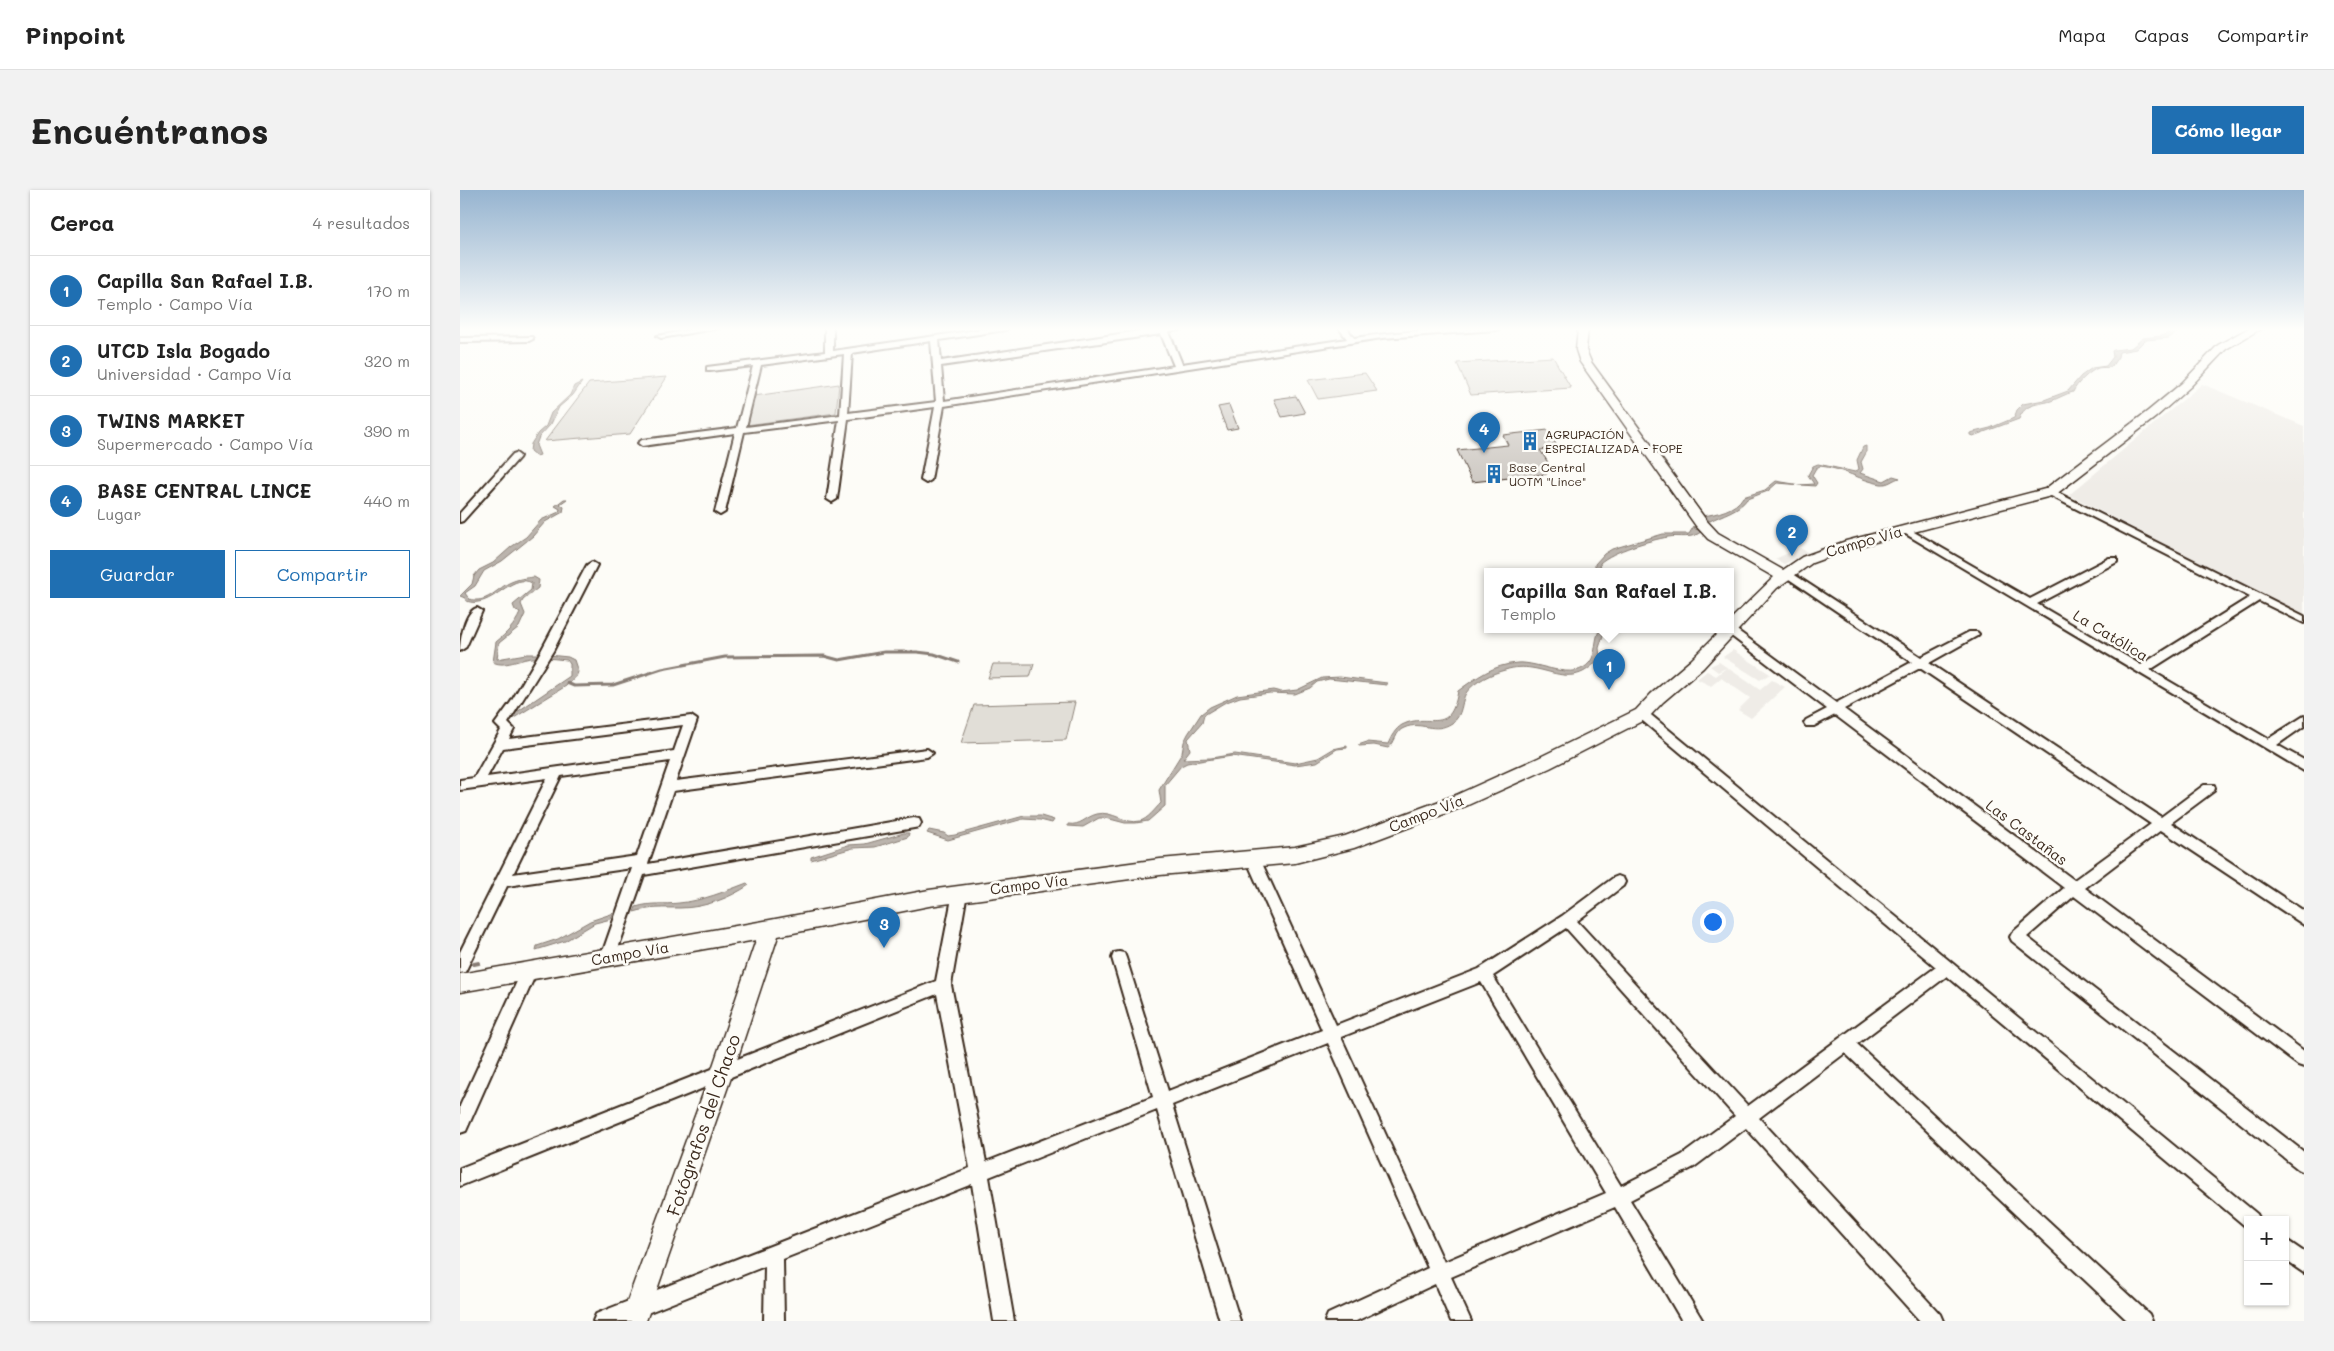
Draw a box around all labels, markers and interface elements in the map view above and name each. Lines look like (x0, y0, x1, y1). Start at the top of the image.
text: Pinpoint (25, 19, 126, 50)
text: Mapa (2058, 23, 2106, 47)
text: Capas (2134, 23, 2189, 47)
text: Compartir (2217, 23, 2309, 47)
button: Cómo llegar (2152, 106, 2304, 154)
text: Encuéntranos (30, 107, 269, 153)
text: Cerca (50, 209, 115, 236)
text: 4 resultados (313, 212, 410, 233)
text: Capilla San Rafael I.B. (97, 268, 313, 293)
text: 1 (62, 280, 70, 301)
text: 170 m (366, 280, 410, 301)
text: Templo · Campo Vía (97, 293, 253, 314)
text: UTCD Isla Bogado (97, 338, 270, 363)
text: 2 (62, 350, 70, 371)
text: 320 m (364, 350, 410, 371)
text: Universidad · Campo Vía (97, 363, 292, 384)
text: TWINS MARKET (97, 408, 245, 433)
pin: 4 (1468, 412, 1500, 453)
text: 3 (61, 420, 71, 441)
text: 390 m (363, 420, 410, 441)
place label: AGRUPACIÓN ESPECIALIZADA - FOPE (1545, 426, 1683, 456)
building icon: AGRUPACIÓN ESPECIALIZADA - FOPE (1519, 430, 1541, 452)
text: Supermercado · Campo Vía (97, 433, 313, 454)
place label: Base Central UOTM "Lince" (1509, 459, 1586, 489)
building icon: Base Central UOTM "Lince" (1483, 463, 1505, 485)
text: BASE CENTRAL LINCE (97, 478, 312, 503)
text: 4 (61, 490, 71, 511)
text: 440 m (363, 490, 410, 511)
text: Lugar (97, 503, 141, 524)
pin: 2 (1776, 515, 1808, 556)
street label: Campo Vía (1823, 521, 1905, 561)
button: Guardar (50, 550, 225, 598)
button: Compartir (235, 550, 410, 598)
popup (1484, 568, 1734, 633)
text: Capilla San Rafael I.B. (1501, 578, 1717, 603)
text: Templo (1501, 603, 1556, 624)
street label: La Católica (2070, 605, 2152, 665)
pin: 1 (1593, 649, 1625, 690)
street label: Campo Vía (1386, 790, 1466, 836)
street label: Las Castañas (1982, 795, 2072, 869)
street label: Campo Vía (989, 869, 1069, 899)
pin: 3 (868, 907, 900, 948)
your location (1700, 909, 1726, 935)
street label: Campo Vía (590, 936, 670, 970)
street label: Fotógrafos del Chaco (661, 1031, 745, 1219)
map controls (2244, 1216, 2289, 1306)
button: + (2244, 1216, 2289, 1261)
button: − (2244, 1261, 2289, 1306)

